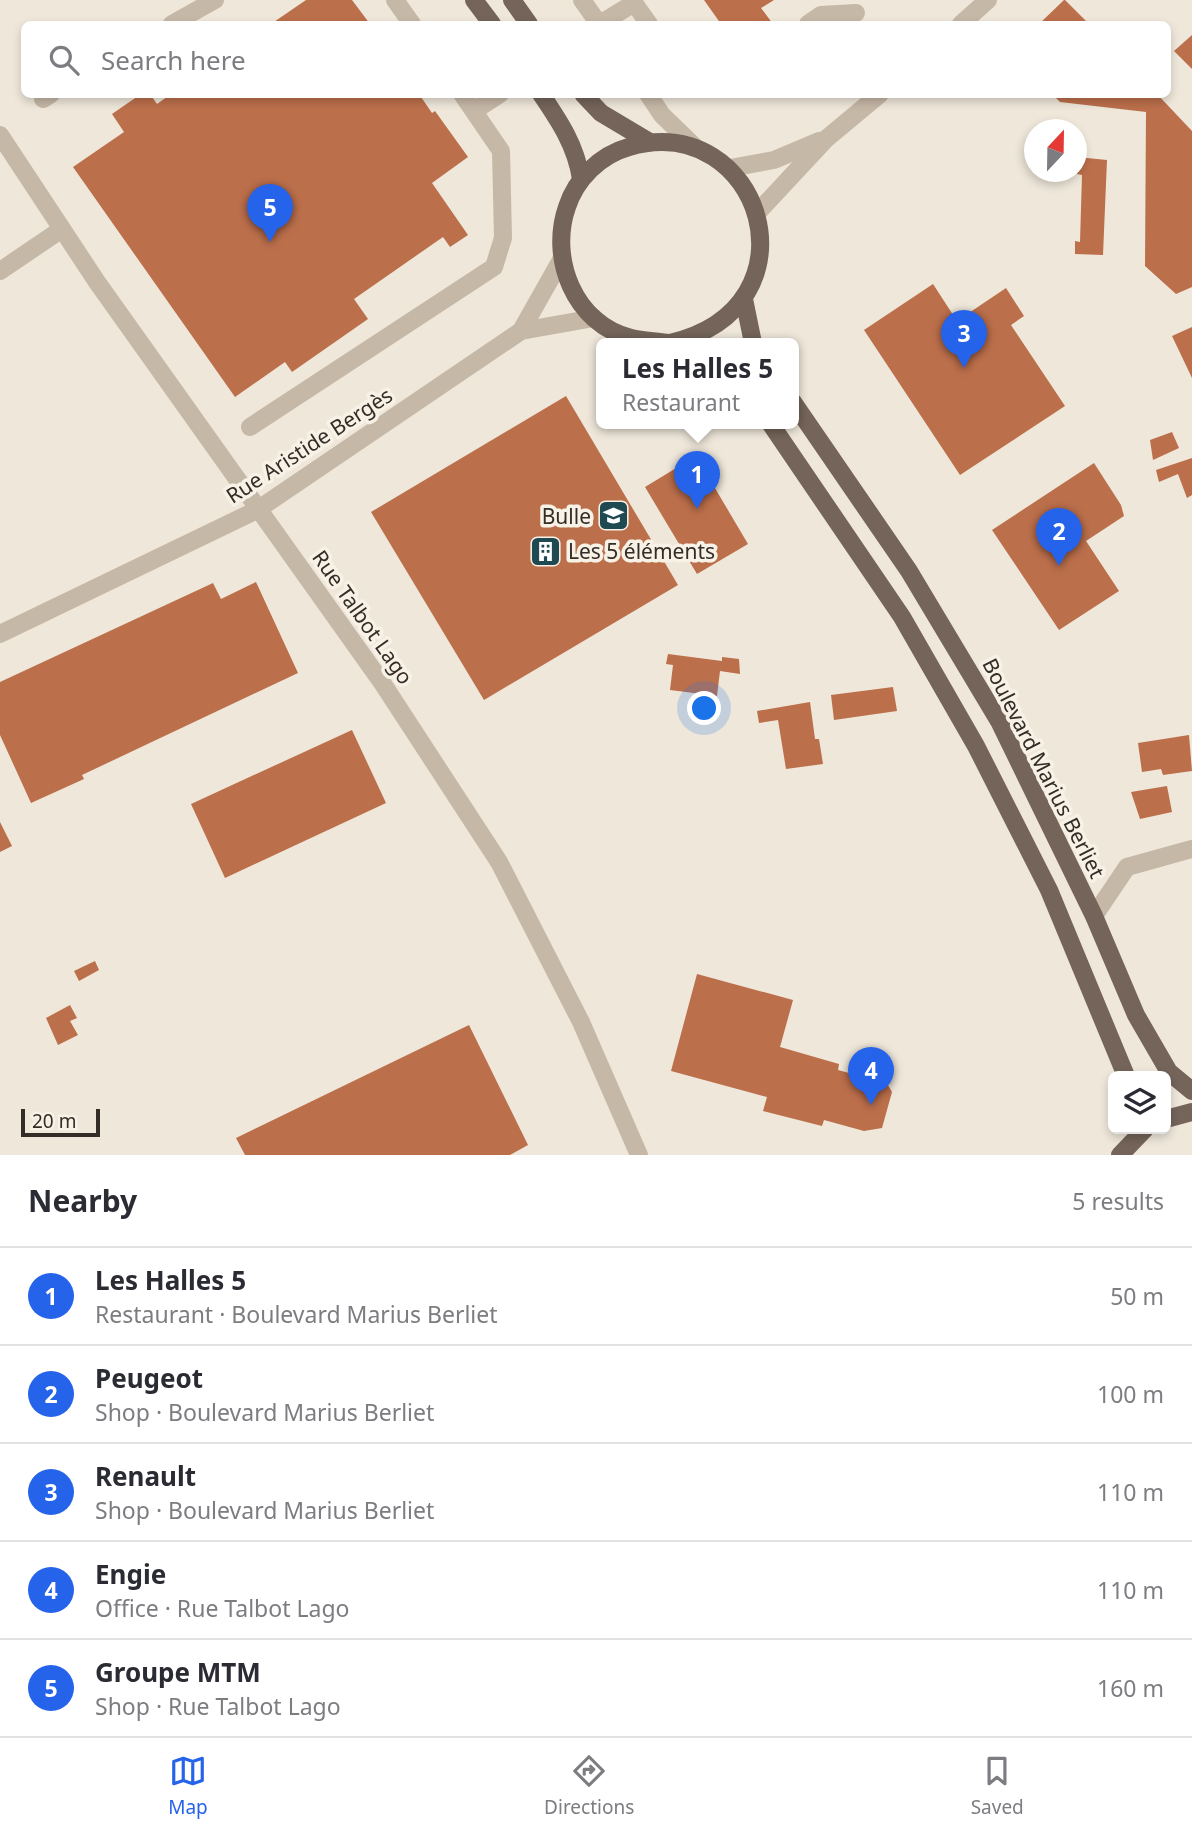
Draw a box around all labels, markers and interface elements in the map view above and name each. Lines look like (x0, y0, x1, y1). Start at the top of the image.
search box (21, 21, 1171, 98)
icon: search (45, 41, 83, 79)
text: Search here (101, 42, 246, 78)
north arrow (1024, 119, 1087, 182)
pin: 5 (247, 184, 293, 242)
pin: 3 (941, 310, 987, 368)
popup (596, 338, 799, 429)
text: Les Halles 5 (622, 350, 773, 386)
street label: Rue Aristide Bergès (220, 381, 398, 509)
text: Restaurant (622, 386, 740, 418)
pin: 1 (674, 451, 720, 509)
school or university icon: Bulle (597, 499, 631, 533)
place label: Bulle (542, 502, 591, 530)
pin: 2 (1036, 508, 1082, 566)
building icon: Les 5 éléments (528, 534, 562, 568)
place label: Les 5 éléments (568, 537, 715, 565)
street label: Rue Talbot Lago (306, 544, 420, 690)
street label: Boulevard Marius Berliet (976, 653, 1112, 883)
your location (687, 691, 721, 725)
pin: 4 (848, 1047, 894, 1105)
map controls (1108, 1071, 1171, 1134)
button: layers (1108, 1071, 1171, 1134)
scale bar (21, 1106, 100, 1138)
text: 20 m (32, 1108, 76, 1134)
text: Nearby (28, 1180, 137, 1221)
text: 5 results (1072, 1185, 1164, 1217)
text: Les Halles 5 (95, 1262, 246, 1298)
text: 1 (44, 1280, 58, 1312)
text: 50 m (1110, 1280, 1164, 1312)
text: Restaurant · Boulevard Marius Berliet (95, 1298, 498, 1330)
text: Peugeot (95, 1360, 203, 1396)
text: 2 (44, 1378, 58, 1410)
text: 100 m (1097, 1378, 1164, 1410)
text: Shop · Boulevard Marius Berliet (95, 1396, 434, 1428)
text: Renault (95, 1458, 196, 1494)
text: 3 (44, 1476, 58, 1508)
text: 110 m (1097, 1476, 1164, 1508)
text: Shop · Boulevard Marius Berliet (95, 1494, 434, 1526)
text: Engie (95, 1556, 166, 1592)
text: 4 (44, 1574, 58, 1606)
text: 110 m (1097, 1574, 1164, 1606)
text: Office · Rue Talbot Lago (95, 1592, 349, 1624)
text: Groupe MTM (95, 1654, 261, 1690)
text: 5 (44, 1672, 58, 1704)
text: 160 m (1097, 1672, 1164, 1704)
text: Shop · Rue Talbot Lago (95, 1690, 341, 1722)
tab: Map (168, 1752, 208, 1820)
tab: Directions (544, 1752, 634, 1820)
tab: Saved (971, 1752, 1024, 1820)

